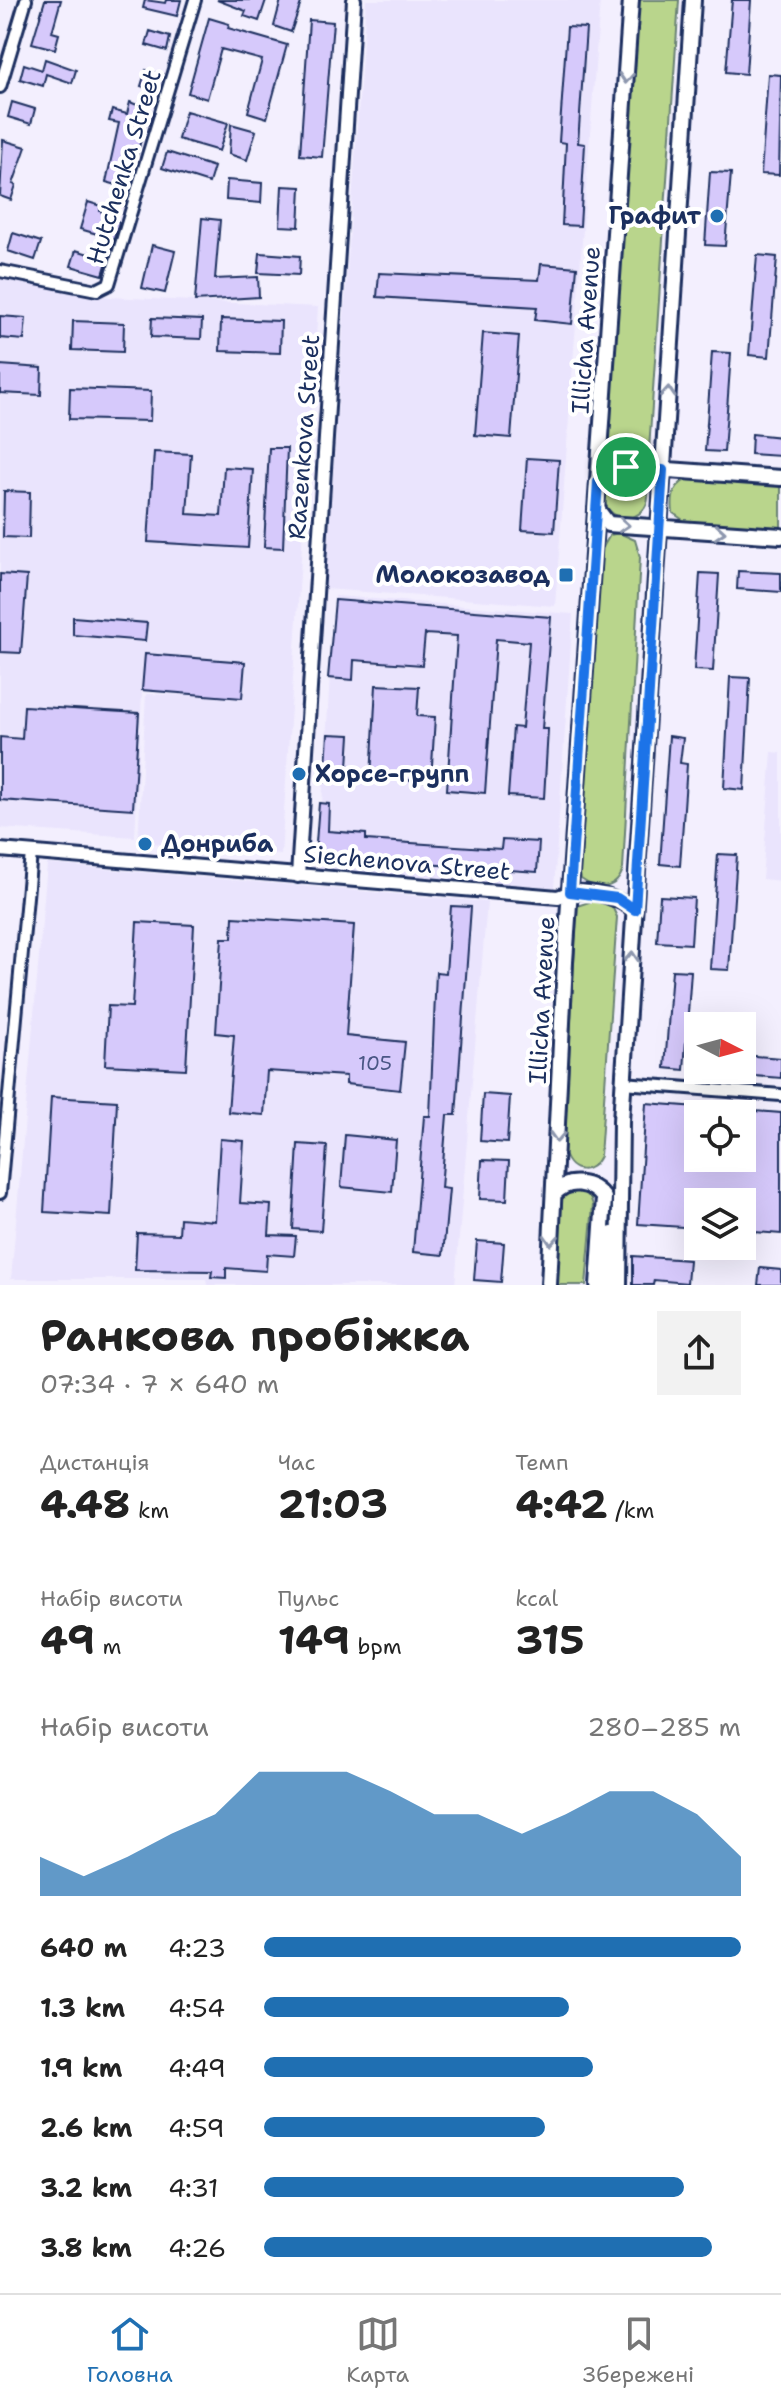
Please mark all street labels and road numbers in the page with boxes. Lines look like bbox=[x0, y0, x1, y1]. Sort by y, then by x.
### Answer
street label: Hutchenka Street bbox=[79, 66, 169, 268]
street label: Illicha Avenue bbox=[564, 245, 608, 415]
street label: Razenkova Street bbox=[281, 333, 327, 541]
street label: Siechenova Street bbox=[302, 838, 512, 888]
street label: Illicha Avenue bbox=[522, 915, 562, 1085]

